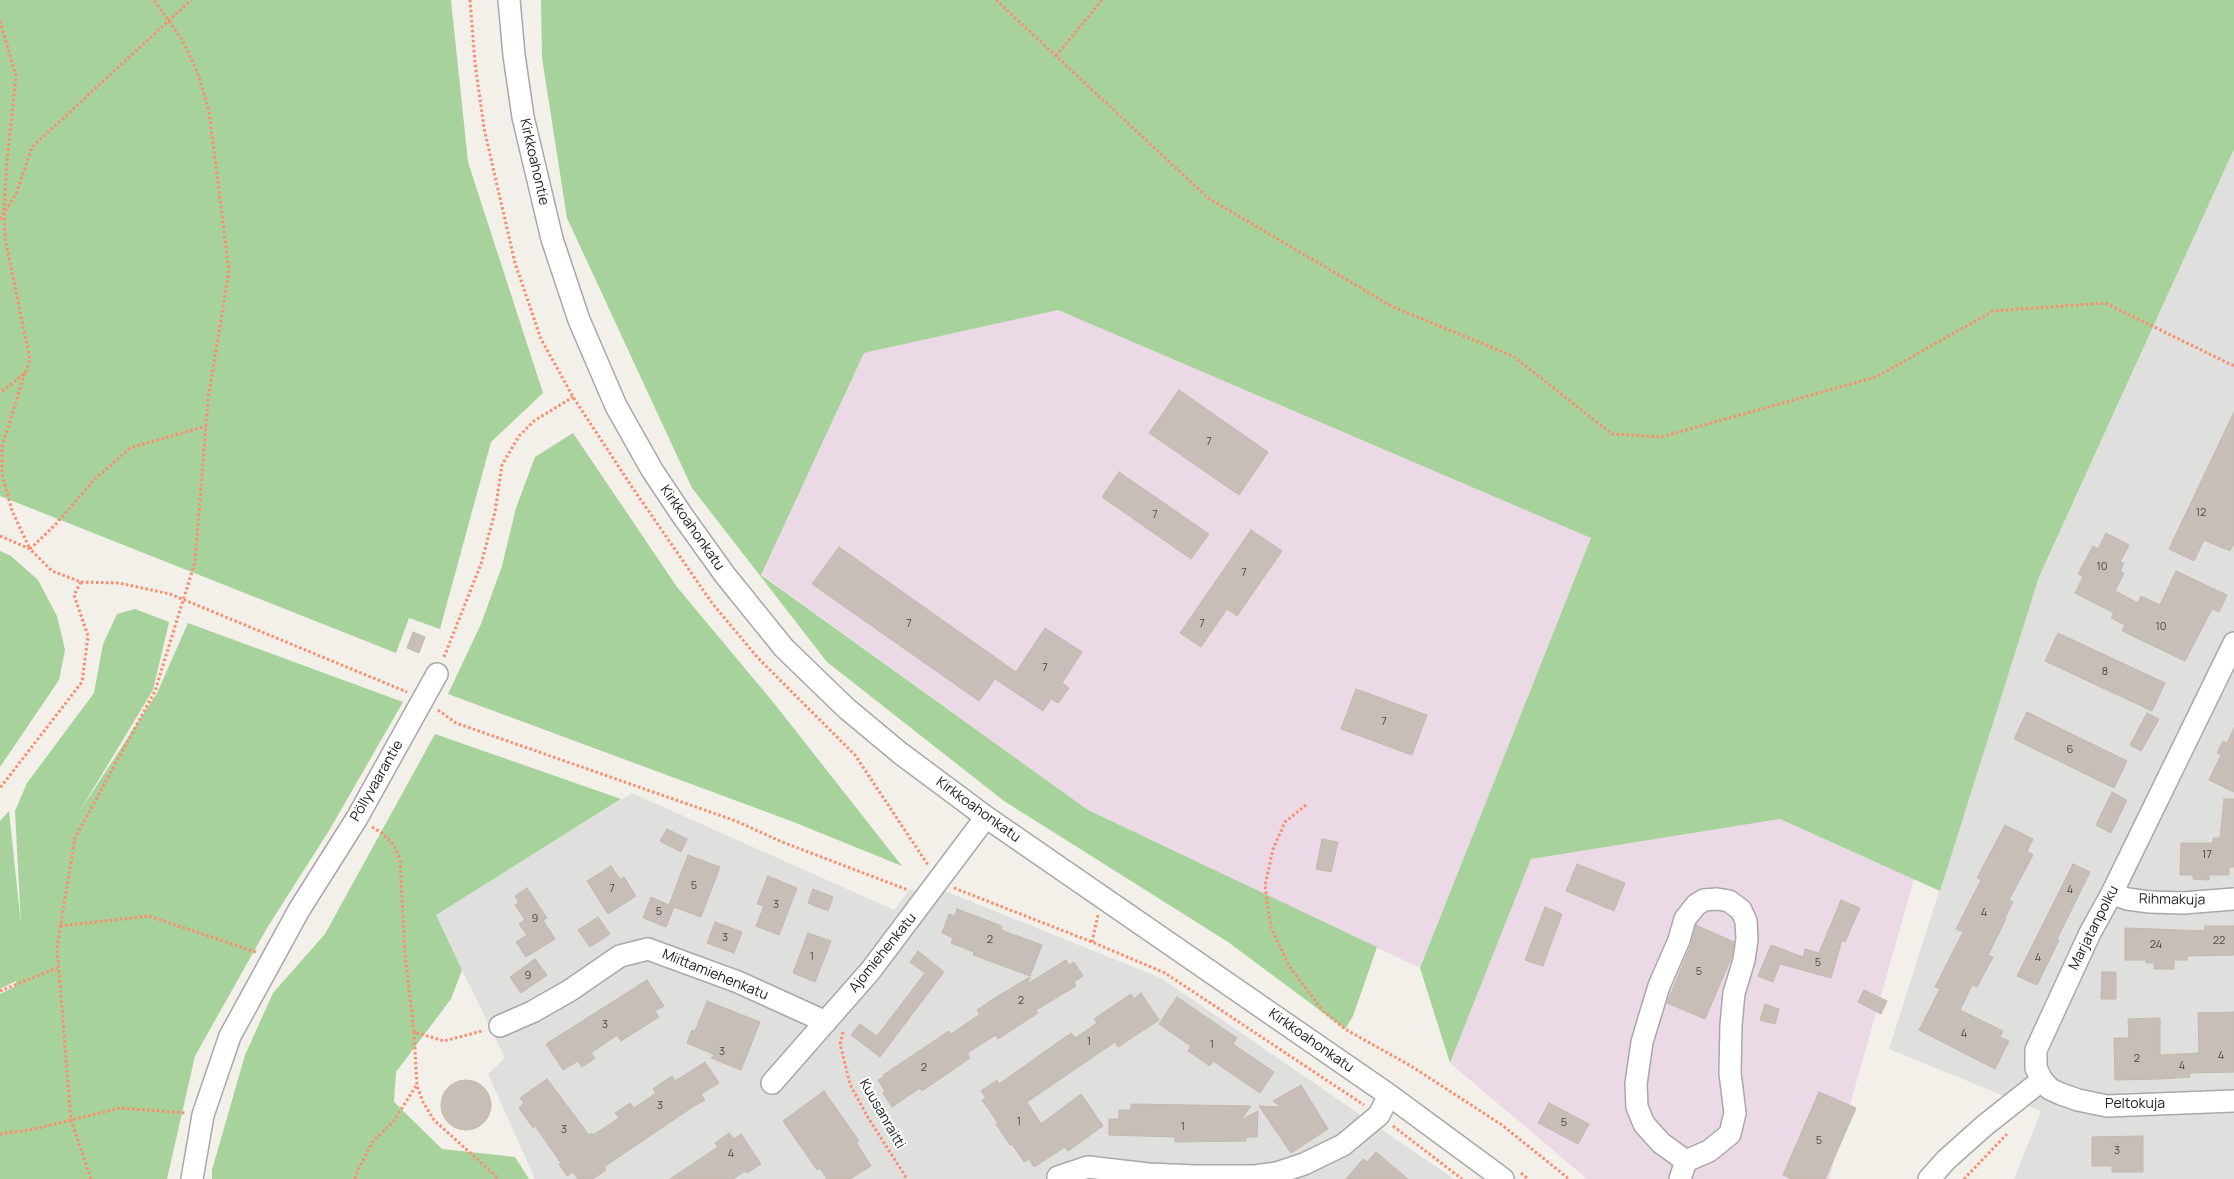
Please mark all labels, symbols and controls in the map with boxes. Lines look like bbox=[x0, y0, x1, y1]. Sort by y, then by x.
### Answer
street label: Kirkkoahontie bbox=[516, 117, 552, 207]
house number: 7 bbox=[1206, 435, 1212, 449]
street label: Kirkkoahonkatu bbox=[656, 482, 728, 574]
house number: 12 bbox=[2196, 506, 2206, 520]
house number: 7 bbox=[1152, 508, 1158, 522]
house number: 10 bbox=[2097, 560, 2107, 574]
house number: 7 bbox=[1241, 566, 1247, 580]
house number: 7 bbox=[906, 617, 912, 631]
house number: 7 bbox=[1199, 617, 1205, 631]
house number: 10 bbox=[2156, 620, 2166, 634]
house number: 7 bbox=[1042, 661, 1048, 675]
house number: 8 bbox=[2102, 665, 2108, 679]
house number: 7 bbox=[1381, 715, 1387, 729]
street label: Pöllyvaarantie bbox=[347, 737, 407, 825]
house number: 6 bbox=[2067, 743, 2073, 757]
street label: Kirkkoahonkatu bbox=[933, 774, 1023, 846]
house number: 17 bbox=[2202, 848, 2212, 862]
house number: 5 bbox=[691, 879, 697, 893]
house number: 7 bbox=[609, 882, 615, 896]
street label: Marjatanpolku bbox=[2065, 883, 2123, 973]
house number: 4 bbox=[2067, 883, 2073, 897]
street label: Rihmakuja bbox=[2139, 891, 2205, 909]
house number: 3 bbox=[773, 898, 779, 912]
house number: 5 bbox=[656, 905, 662, 919]
house number: 4 bbox=[1981, 906, 1987, 920]
street label: Ajomiehenkatu bbox=[846, 910, 920, 996]
house number: 9 bbox=[532, 912, 538, 926]
house number: 3 bbox=[722, 931, 728, 945]
house number: 2 bbox=[987, 933, 993, 947]
house number: 22 bbox=[2213, 934, 2225, 948]
house number: 24 bbox=[2150, 938, 2162, 952]
street label: Miittamiehenkatu bbox=[659, 946, 771, 1004]
house number: 1 bbox=[810, 950, 814, 964]
house number: 4 bbox=[2035, 951, 2041, 965]
house number: 5 bbox=[1815, 956, 1821, 970]
house number: 5 bbox=[1696, 965, 1702, 979]
house number: 9 bbox=[525, 969, 531, 983]
house number: 2 bbox=[1018, 994, 1024, 1008]
street label: Kirkkoahonkatu bbox=[1265, 1005, 1357, 1077]
house number: 3 bbox=[602, 1018, 608, 1032]
house number: 4 bbox=[1961, 1027, 1967, 1041]
house number: 1 bbox=[1087, 1035, 1091, 1049]
house number: 1 bbox=[1210, 1038, 1214, 1052]
house number: 3 bbox=[719, 1045, 725, 1059]
house number: 4 bbox=[2218, 1049, 2224, 1063]
house number: 2 bbox=[2134, 1052, 2140, 1066]
house number: 4 bbox=[2179, 1059, 2185, 1073]
house number: 2 bbox=[921, 1061, 927, 1075]
street label: Kuusanraitti bbox=[855, 1076, 909, 1152]
street label: Peltokuja bbox=[2105, 1096, 2165, 1112]
house number: 3 bbox=[657, 1099, 663, 1113]
house number: 1 bbox=[1017, 1115, 1021, 1129]
house number: 5 bbox=[1561, 1116, 1567, 1130]
house number: 1 bbox=[1181, 1120, 1185, 1134]
house number: 3 bbox=[561, 1123, 567, 1137]
house number: 5 bbox=[1816, 1134, 1822, 1148]
house number: 3 bbox=[2114, 1144, 2120, 1158]
house number: 4 bbox=[728, 1147, 734, 1161]

